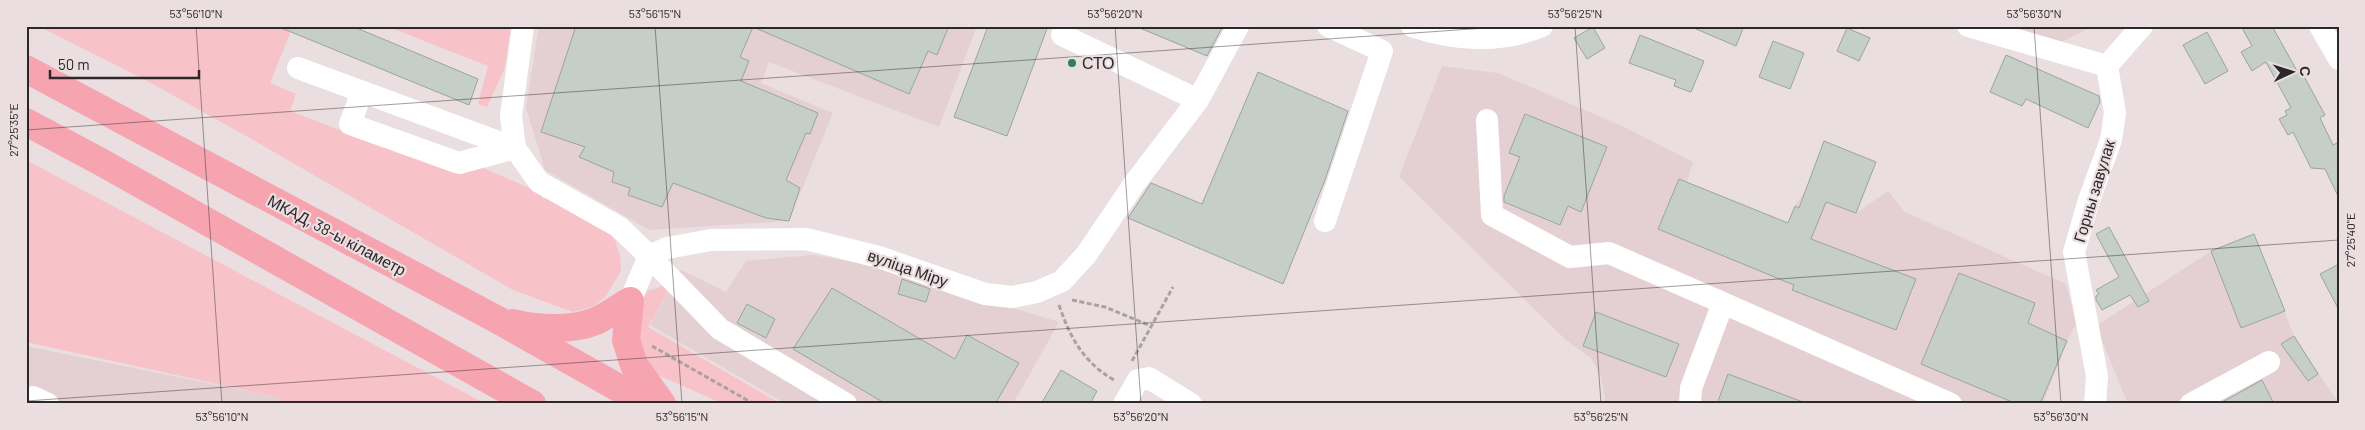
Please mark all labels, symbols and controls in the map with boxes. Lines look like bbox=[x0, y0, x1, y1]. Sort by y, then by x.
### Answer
text: 53°56'10"N bbox=[169, 6, 223, 20]
text: 53°56'15"N bbox=[629, 6, 681, 20]
text: 53°56'20"N bbox=[1087, 6, 1143, 20]
text: 53°56'25"N bbox=[1548, 6, 1602, 20]
text: 53°56'30"N bbox=[2006, 6, 2062, 20]
scale bar bbox=[50, 48, 199, 80]
north arrow bbox=[2268, 48, 2318, 98]
place label: СТО bbox=[1082, 53, 1115, 72]
text: 50 m bbox=[58, 55, 90, 73]
marker: СТО bbox=[1066, 57, 1078, 69]
text: С bbox=[2297, 65, 2314, 77]
text: 27°25'35"E bbox=[6, 103, 20, 157]
street label: Горны завулак bbox=[2069, 136, 2118, 244]
street label: МКАД, 38-ы кіламетр bbox=[265, 190, 410, 279]
text: 27°25'40"E bbox=[2343, 213, 2357, 267]
street label: вуліца Міру bbox=[866, 245, 951, 290]
text: 53°56'10"N bbox=[195, 409, 249, 423]
text: 53°56'15"N bbox=[656, 409, 708, 423]
text: 53°56'20"N bbox=[1113, 409, 1169, 423]
text: 53°56'25"N bbox=[1574, 409, 1628, 423]
text: 53°56'30"N bbox=[2033, 409, 2089, 423]

